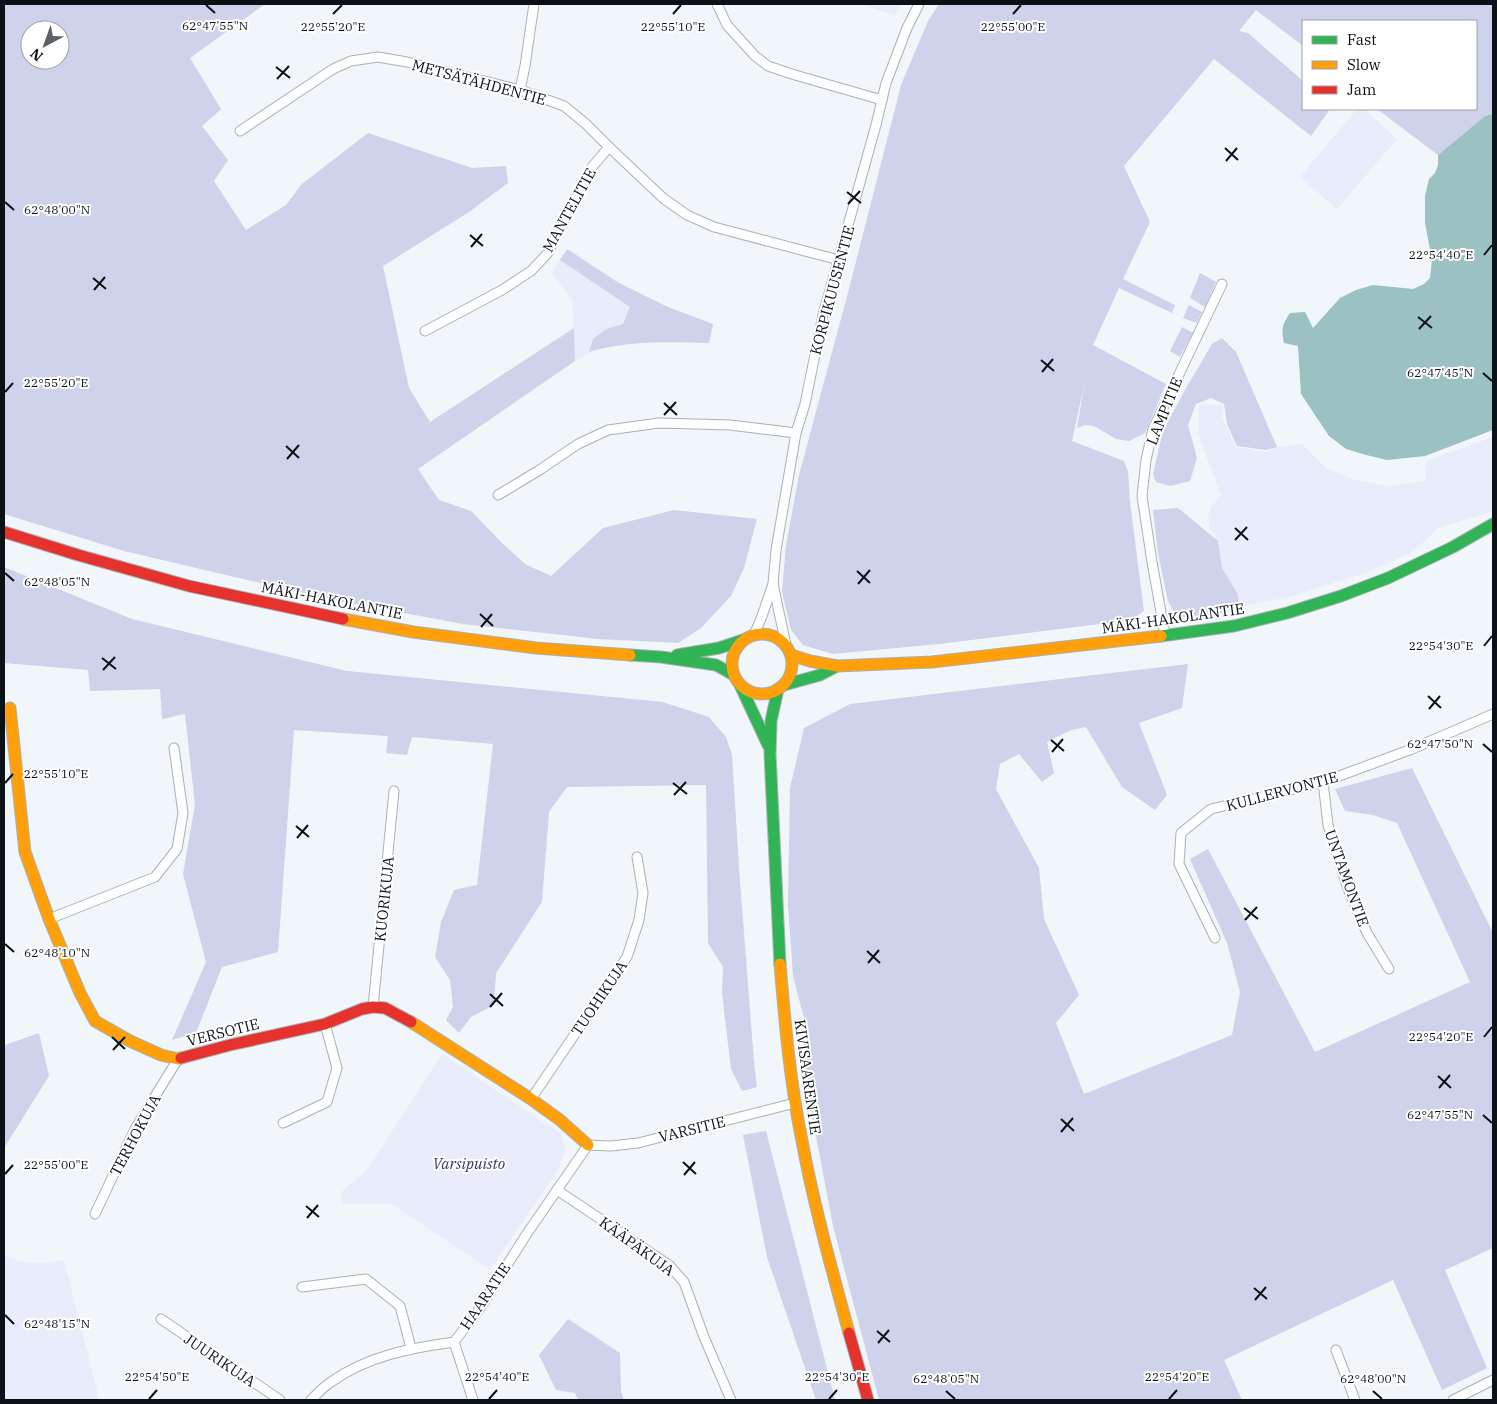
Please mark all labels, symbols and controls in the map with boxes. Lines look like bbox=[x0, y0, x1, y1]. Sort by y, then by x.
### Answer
text: 62°47'55"N bbox=[182, 18, 248, 33]
text: 22°55'20"E bbox=[301, 19, 365, 34]
text: 22°55'10"E bbox=[641, 19, 705, 34]
text: 22°55'00"E bbox=[981, 19, 1045, 34]
north arrow bbox=[20, 20, 70, 70]
legend bbox=[1302, 20, 1477, 110]
text: Fast bbox=[1347, 30, 1377, 49]
text: N bbox=[26, 44, 47, 65]
street label: METSÄTÄHDENTIE bbox=[410, 55, 548, 109]
text: Slow bbox=[1347, 55, 1381, 74]
text: Jam bbox=[1347, 80, 1376, 99]
street label: MANTELITIE bbox=[538, 165, 600, 255]
text: 62°48'00"N bbox=[24, 202, 90, 217]
street label: KORPIKUUSENTIE bbox=[806, 223, 858, 357]
text: 22°54'40"E bbox=[1409, 247, 1473, 262]
text: 62°47'45"N bbox=[1407, 365, 1473, 380]
street label: LAMPITIE bbox=[1142, 374, 1186, 448]
text: 22°55'20"E bbox=[24, 375, 88, 390]
text: 62°48'05"N bbox=[24, 574, 90, 589]
street label: MÄKI-HAKOLANTIE bbox=[260, 577, 404, 623]
street label: MÄKI-HAKOLANTIE bbox=[1101, 599, 1245, 637]
text: 22°54'30"E bbox=[1409, 638, 1473, 653]
text: 62°47'50"N bbox=[1407, 736, 1473, 751]
text: 22°55'10"E bbox=[24, 766, 88, 781]
street label: KULLERVONTIE bbox=[1224, 767, 1340, 815]
street label: UNTAMONTIE bbox=[1321, 827, 1373, 929]
street label: KUORIKUJA bbox=[370, 855, 398, 943]
text: 62°48'10"N bbox=[24, 945, 90, 960]
street label: TUOHIKUJA bbox=[567, 956, 631, 1039]
street label: VERSOTIE bbox=[185, 1014, 261, 1050]
street label: KIVISAARENTIE bbox=[790, 1018, 826, 1136]
text: 22°54'20"E bbox=[1409, 1029, 1473, 1044]
street label: TERHOKUJA bbox=[105, 1090, 165, 1179]
text: 62°47'55"N bbox=[1407, 1107, 1473, 1122]
street label: VARSITIE bbox=[657, 1112, 727, 1146]
park label: Varsipuisto bbox=[433, 1154, 505, 1173]
text: 22°55'00"E bbox=[24, 1157, 88, 1172]
street label: KÄÄPÄKUJA bbox=[596, 1212, 679, 1280]
street label: HAARATIE bbox=[456, 1259, 514, 1333]
text: 62°48'15"N bbox=[24, 1316, 90, 1331]
street label: JUURIKUJA bbox=[181, 1329, 260, 1391]
text: 22°54'50"E bbox=[125, 1369, 189, 1384]
text: 22°54'40"E bbox=[465, 1369, 529, 1384]
text: 22°54'30"E bbox=[805, 1369, 869, 1384]
text: 22°54'20"E bbox=[1145, 1369, 1209, 1384]
text: 62°48'05"N bbox=[913, 1371, 979, 1386]
text: 62°48'00"N bbox=[1340, 1371, 1406, 1386]

